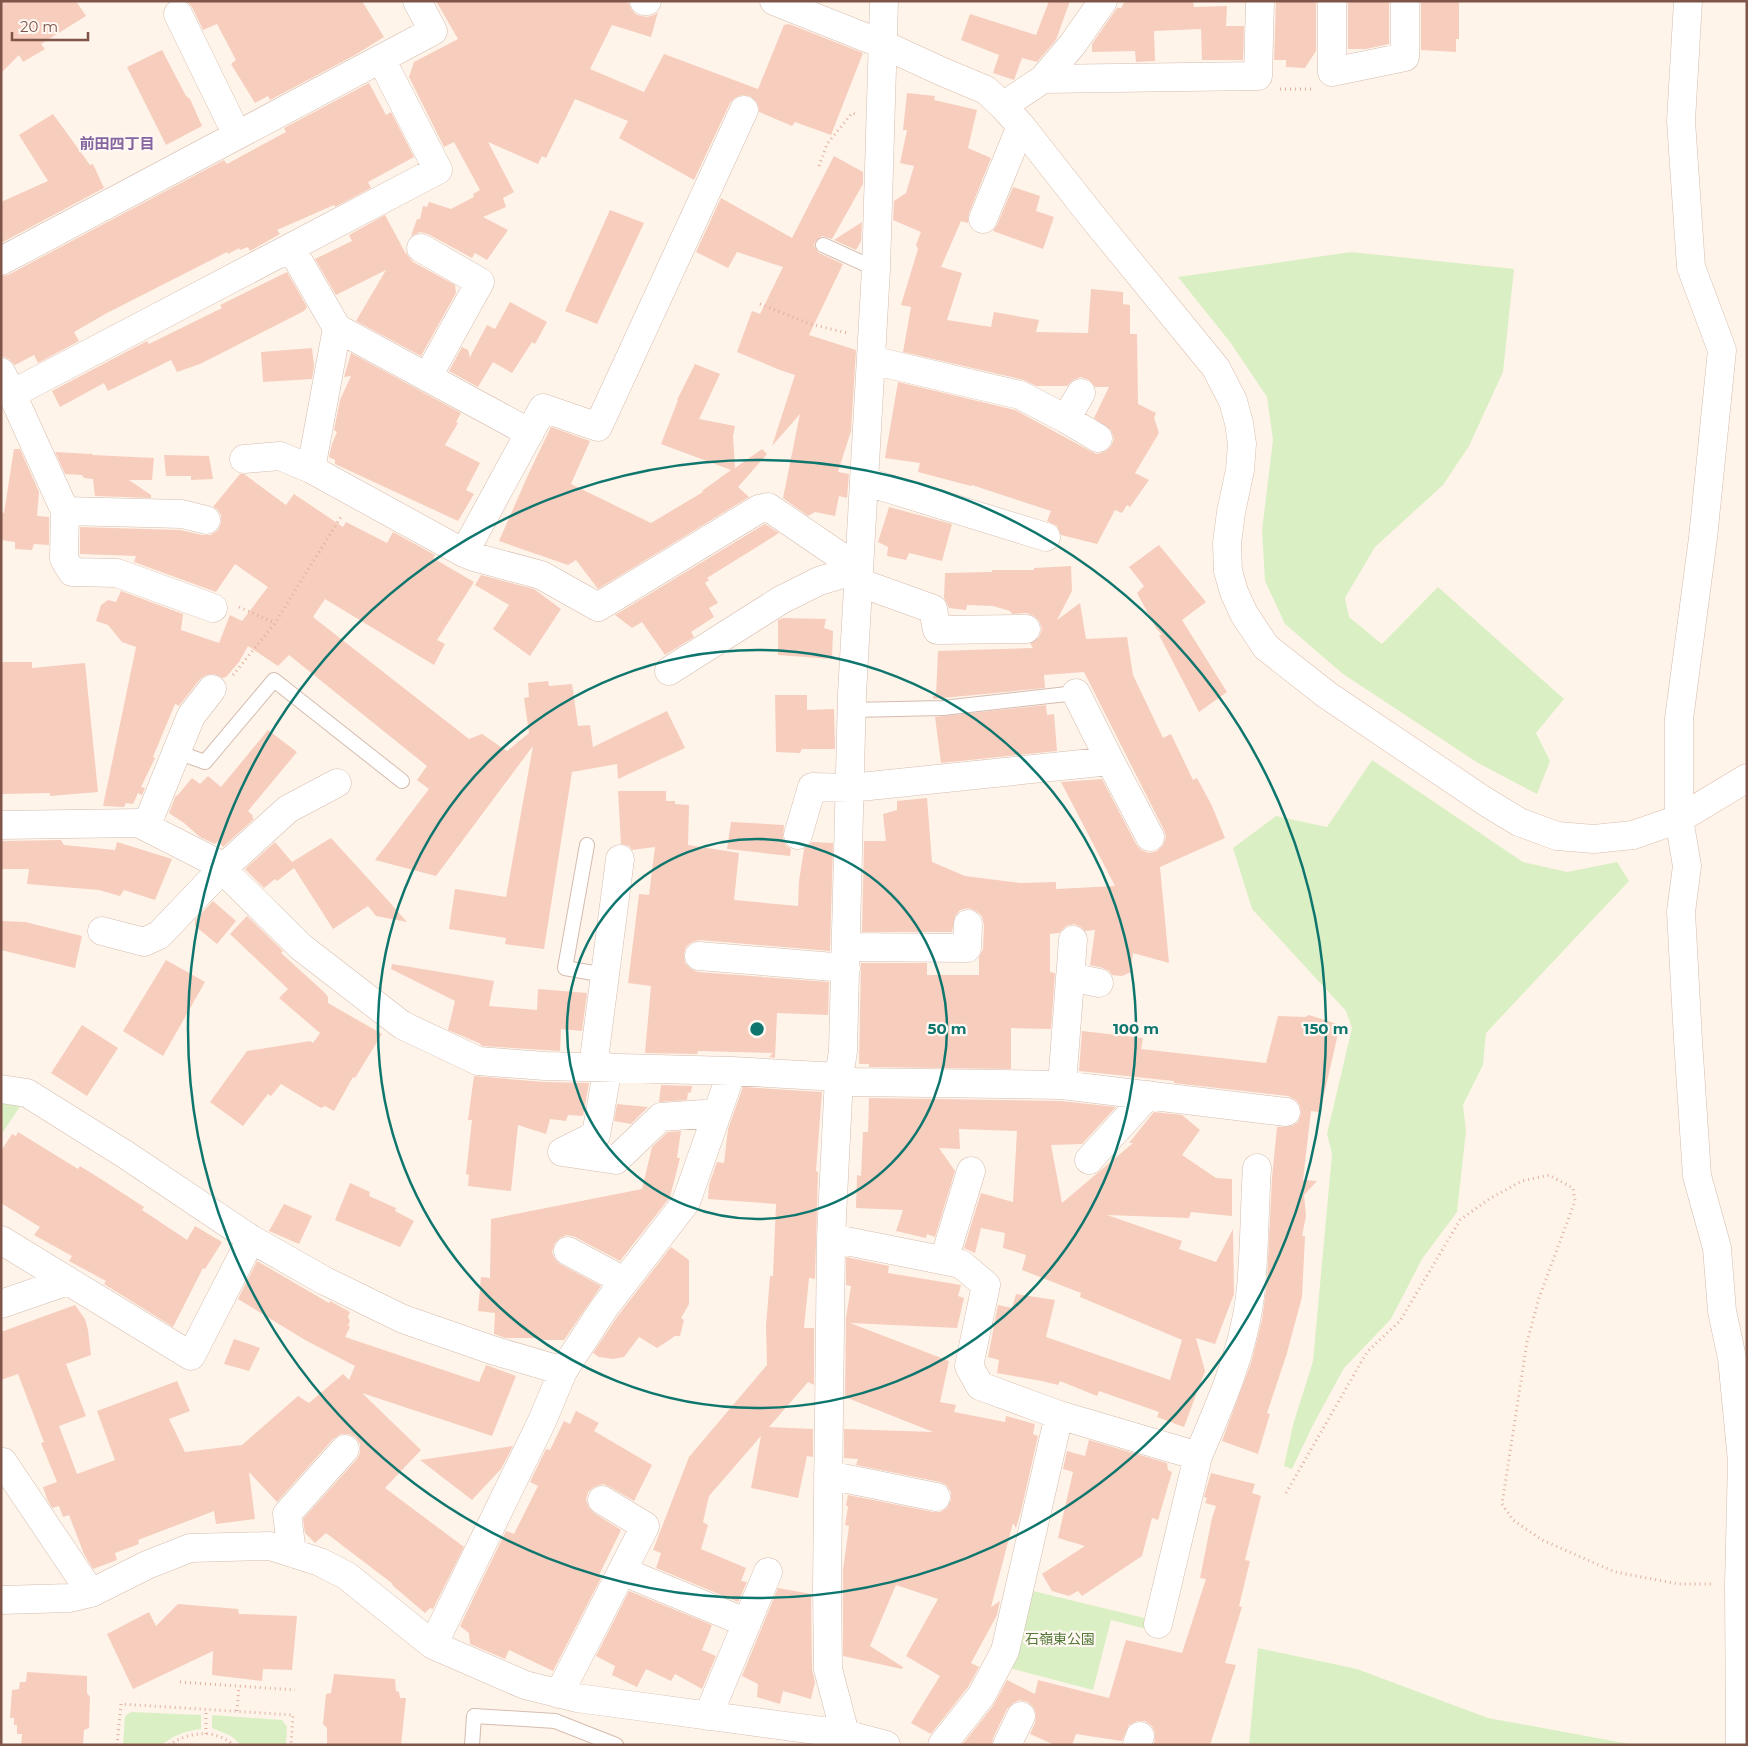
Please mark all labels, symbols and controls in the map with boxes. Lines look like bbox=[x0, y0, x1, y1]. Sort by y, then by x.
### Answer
scale bar bbox=[12, 10, 89, 42]
text: 20 m bbox=[20, 17, 58, 36]
district label: 前田四丁目 bbox=[79, 134, 155, 153]
text: 50 m bbox=[927, 1019, 967, 1038]
text: 100 m bbox=[1113, 1019, 1159, 1038]
text: 150 m bbox=[1304, 1019, 1348, 1038]
centre of rings bbox=[748, 1020, 766, 1038]
park label: 石嶺東公園 bbox=[1025, 1630, 1095, 1648]

